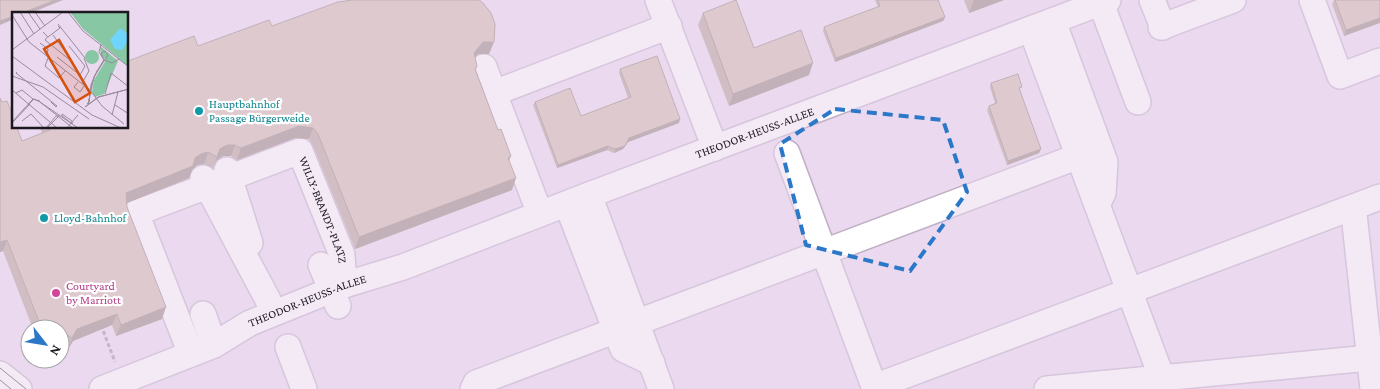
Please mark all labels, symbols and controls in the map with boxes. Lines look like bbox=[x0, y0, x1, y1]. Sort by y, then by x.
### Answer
inset map bbox=[12, 12, 129, 129]
place label: Hauptbahnhof Passage Bürgerweide bbox=[209, 97, 310, 125]
street label: THEODOR-HEUSS-ALLEE bbox=[693, 104, 816, 161]
marker: Hauptbahnhof Passage Bürgerweide bbox=[193, 105, 205, 117]
street label: WILLY-BRANDT-PLATZ bbox=[296, 154, 350, 263]
place label: Lloyd-Bahnhof bbox=[54, 211, 128, 225]
marker: Lloyd-Bahnhof bbox=[38, 212, 50, 224]
street label: THEODOR-HEUSS-ALLEE bbox=[246, 272, 368, 330]
place label: Courtyard by Marriott bbox=[66, 279, 122, 307]
marker: Courtyard by Marriott bbox=[50, 287, 62, 299]
north arrow bbox=[20, 319, 70, 369]
text: N bbox=[47, 342, 65, 359]

